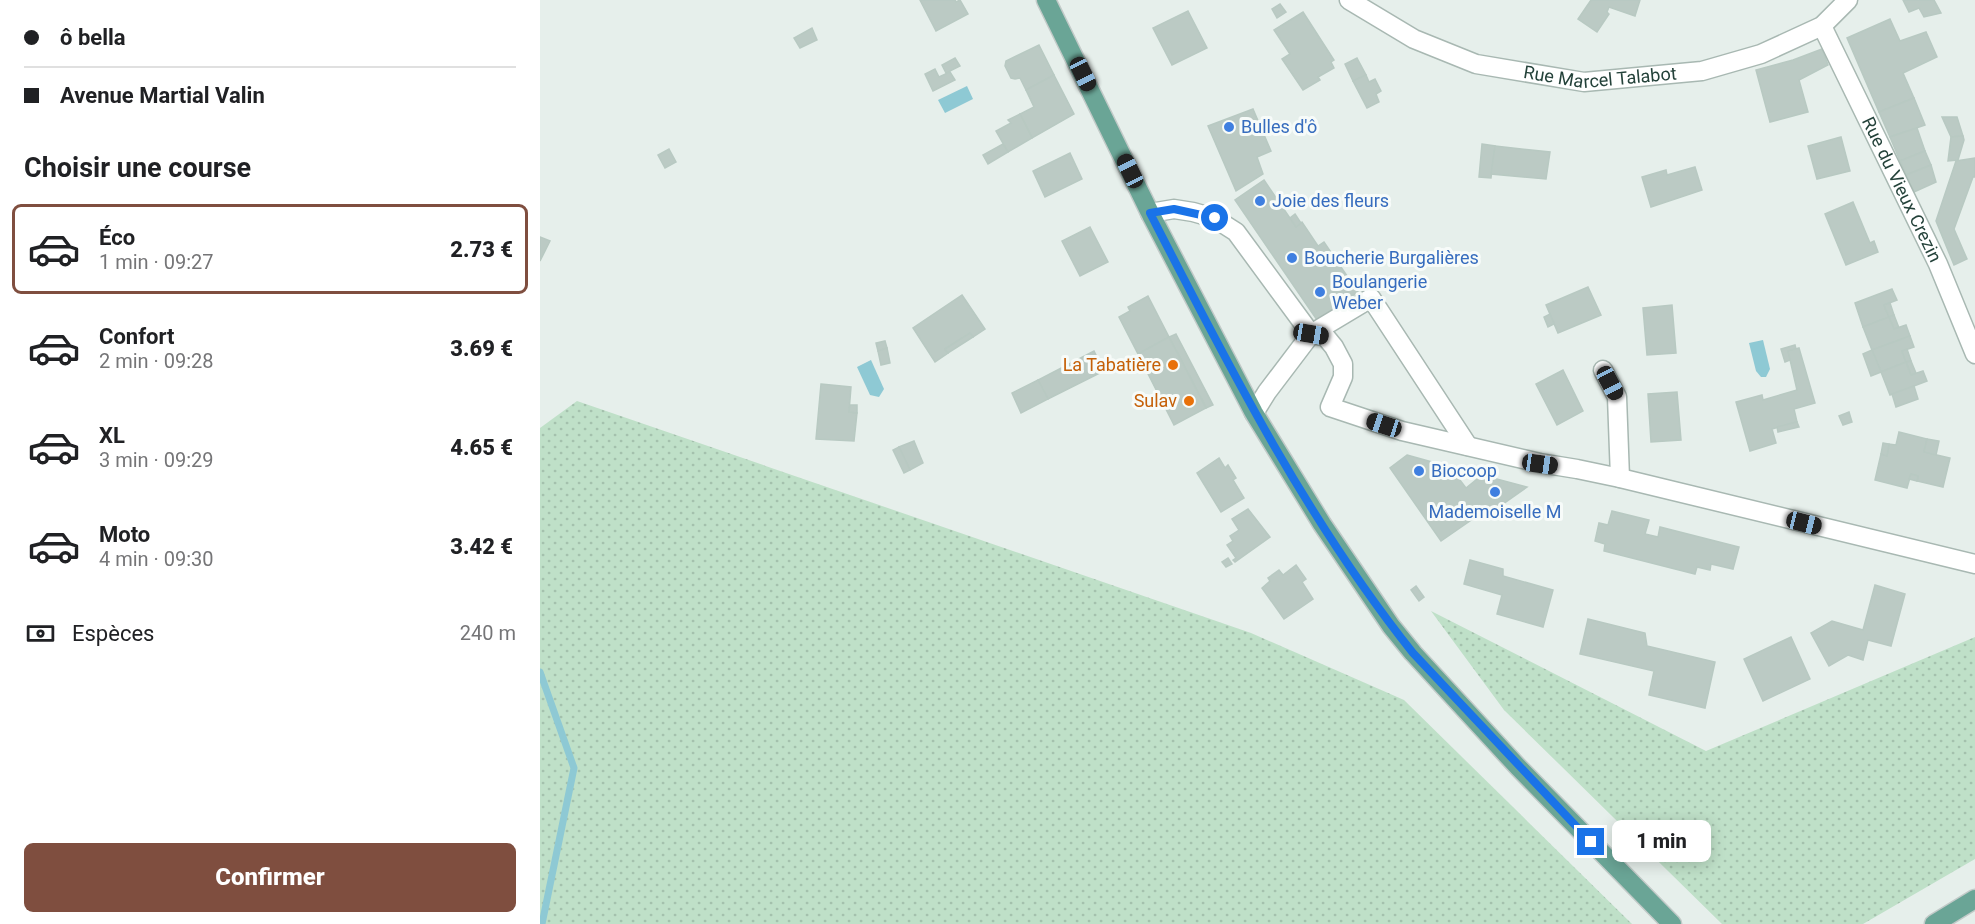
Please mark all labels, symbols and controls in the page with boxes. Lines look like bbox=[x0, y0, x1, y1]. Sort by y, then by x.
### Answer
text: ô bella bbox=[60, 25, 126, 50]
car bbox=[1067, 54, 1099, 94]
street label: Rue Marcel Talabot bbox=[1522, 61, 1677, 92]
text: Avenue Martial Valin bbox=[60, 83, 265, 108]
street label: Rue du Vieux Crezin bbox=[1858, 113, 1946, 265]
place label: Bulles d'ô bbox=[1241, 116, 1317, 137]
marker: Bulles d'ô bbox=[1222, 120, 1236, 134]
car bbox=[1114, 151, 1146, 191]
text: Choisir une course bbox=[24, 152, 251, 184]
place label: Joie des fleurs bbox=[1272, 190, 1389, 211]
marker: Joie des fleurs bbox=[1253, 194, 1267, 208]
route start bbox=[1201, 204, 1228, 231]
icon: car bbox=[27, 222, 81, 276]
text: Éco bbox=[99, 225, 135, 250]
text: 2.73 € bbox=[450, 237, 513, 262]
place label: Boucherie Burgalières bbox=[1304, 247, 1479, 268]
text: 1 min · 09:27 bbox=[99, 250, 214, 274]
marker: Boucherie Burgalières bbox=[1285, 251, 1299, 265]
place label: Boulangerie Weber bbox=[1332, 271, 1427, 313]
marker: Boulangerie Weber bbox=[1313, 285, 1327, 299]
icon: car bbox=[27, 321, 81, 375]
car bbox=[1292, 322, 1330, 346]
text: Confort bbox=[99, 324, 174, 349]
text: 3.69 € bbox=[450, 336, 513, 361]
text: 2 min · 09:28 bbox=[99, 349, 214, 373]
place label: La Tabatière bbox=[1063, 354, 1161, 375]
marker: La Tabatière bbox=[1166, 358, 1180, 372]
car bbox=[1594, 363, 1626, 403]
place label: Sulav bbox=[1134, 390, 1177, 411]
marker: Sulav bbox=[1182, 394, 1196, 408]
car bbox=[1364, 411, 1404, 439]
icon: car bbox=[27, 420, 81, 474]
text: XL bbox=[99, 423, 125, 448]
text: 4.65 € bbox=[450, 435, 513, 460]
text: 3 min · 09:29 bbox=[99, 448, 214, 472]
car bbox=[1521, 453, 1559, 475]
place label: Biocoop bbox=[1431, 460, 1497, 481]
marker: Biocoop bbox=[1412, 464, 1426, 478]
marker: Mademoiselle M bbox=[1488, 485, 1502, 499]
place label: Mademoiselle M bbox=[1429, 501, 1561, 522]
car bbox=[1784, 510, 1824, 536]
icon: car bbox=[27, 519, 81, 573]
text: Moto bbox=[99, 522, 150, 547]
text: 3.42 € bbox=[450, 534, 513, 559]
text: 4 min · 09:30 bbox=[99, 547, 214, 571]
icon: cash bbox=[24, 617, 57, 650]
text: Espèces bbox=[72, 621, 154, 646]
text: 240 m bbox=[460, 621, 516, 645]
callout: 1 min bbox=[1612, 821, 1711, 863]
route end bbox=[1577, 828, 1604, 855]
text: 1 min bbox=[1636, 829, 1687, 853]
button: Confirmer bbox=[24, 843, 516, 912]

